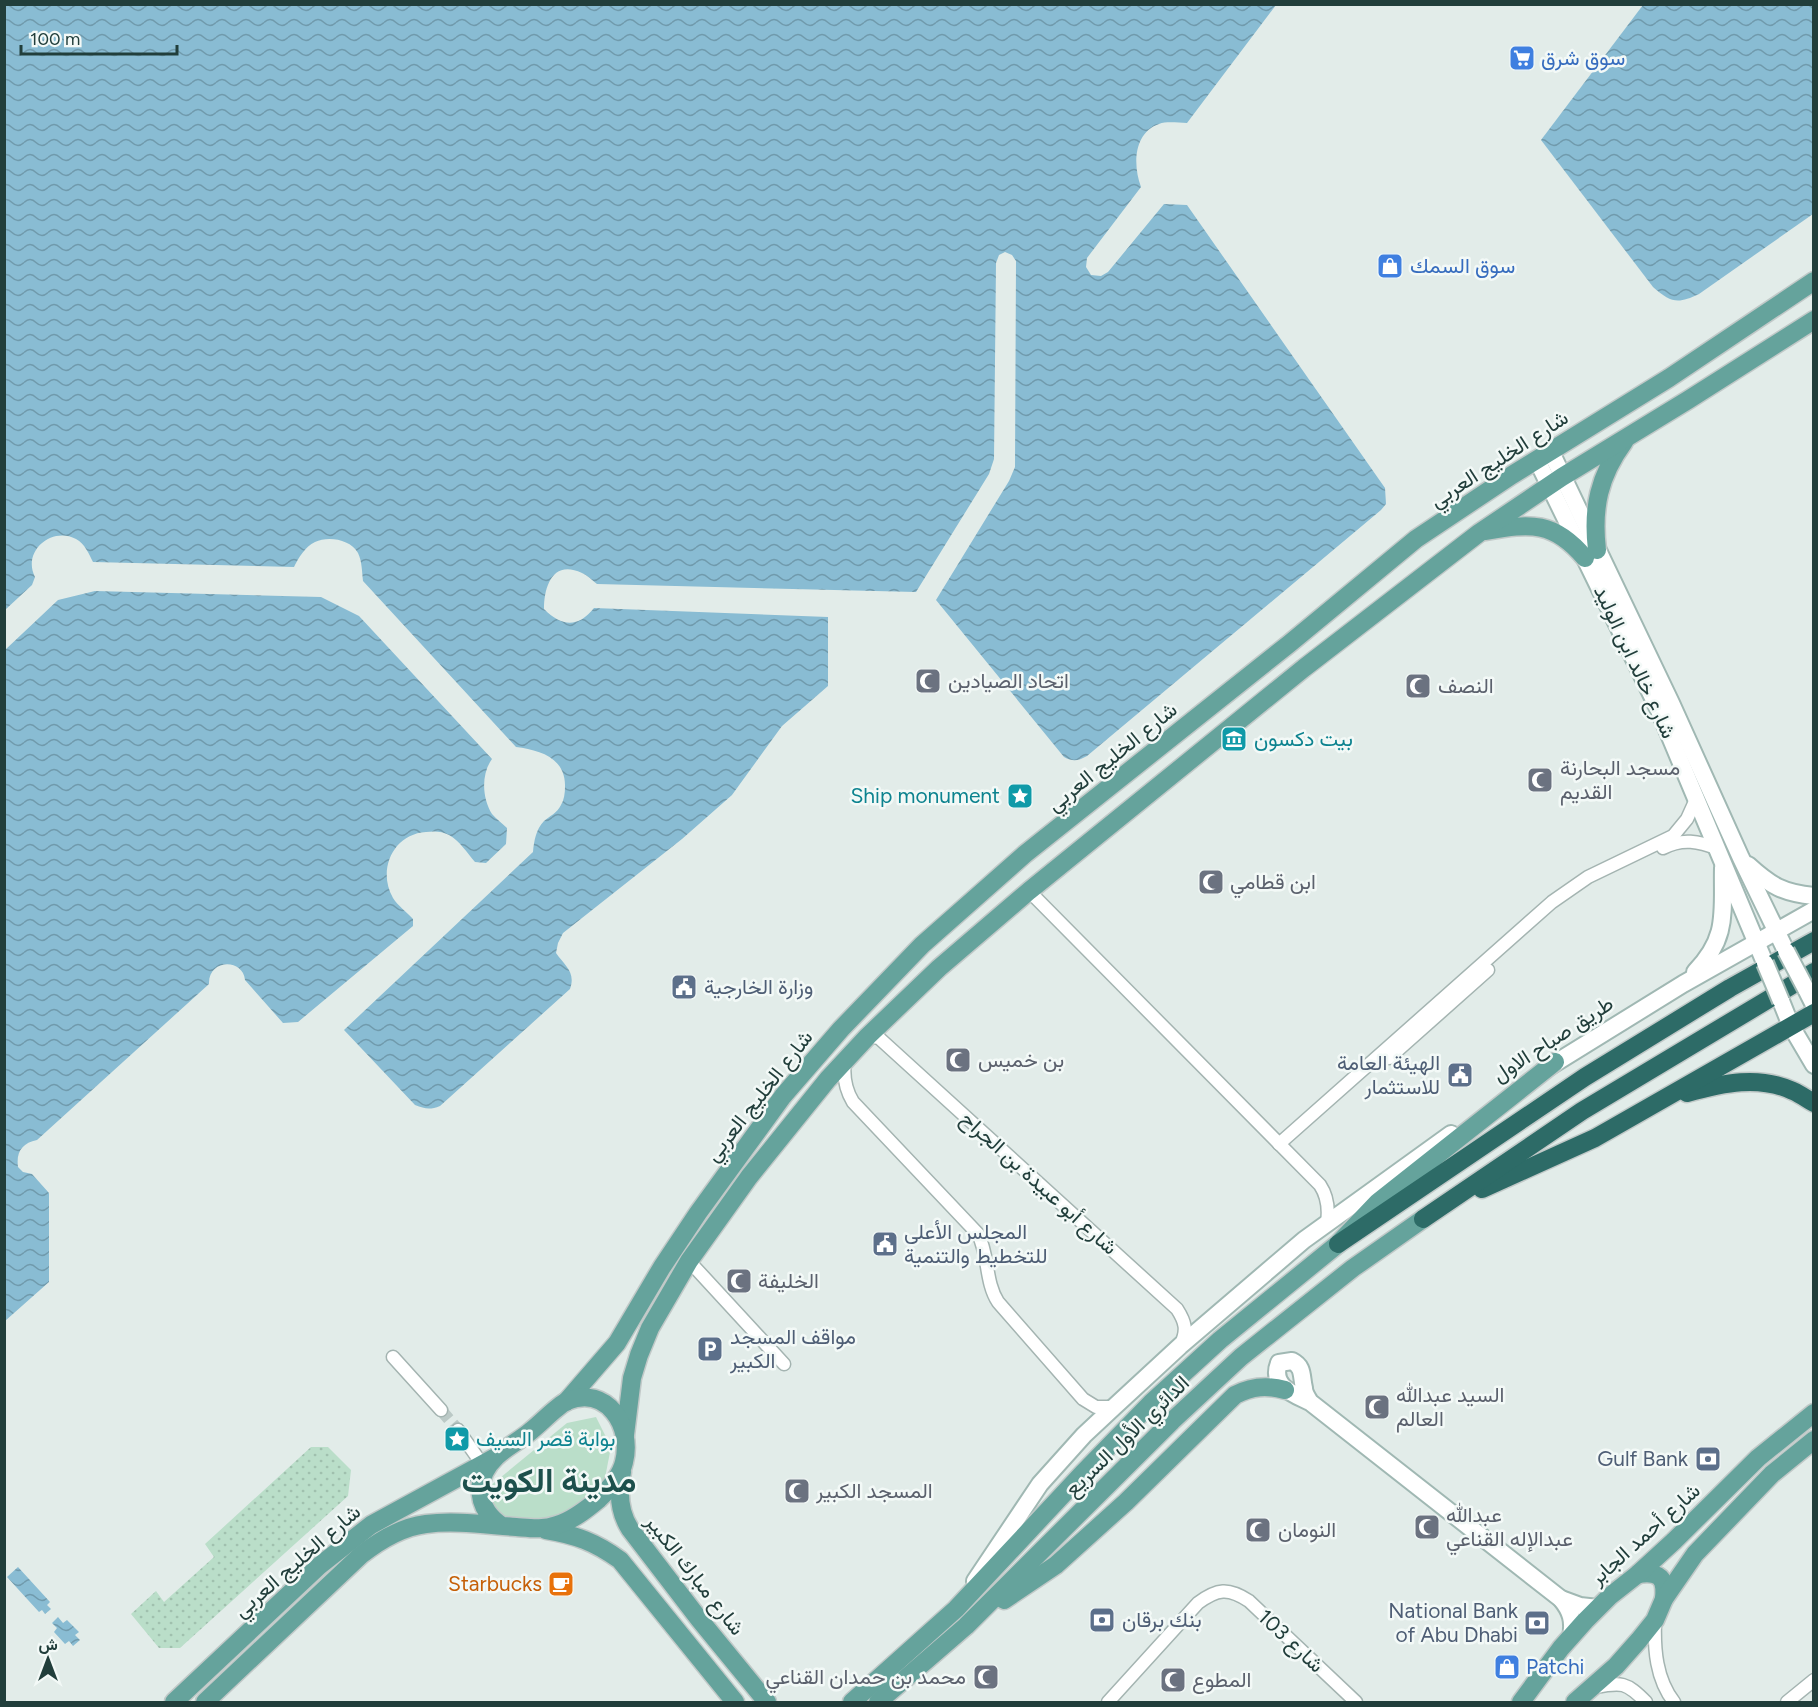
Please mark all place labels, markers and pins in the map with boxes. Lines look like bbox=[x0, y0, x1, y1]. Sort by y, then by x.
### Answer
supermarket icon: سوق شرق bbox=[1507, 43, 1537, 73]
place label: سوق شرق bbox=[1541, 45, 1625, 71]
shop icon: سوق السمك bbox=[1375, 251, 1405, 281]
place label: سوق السمك bbox=[1410, 253, 1515, 279]
mosque icon: اتحاد الصيادين bbox=[913, 666, 943, 696]
place label: اتحاد الصيادين bbox=[948, 668, 1069, 693]
mosque icon: النصف bbox=[1403, 671, 1433, 701]
place label: النصف bbox=[1438, 673, 1494, 698]
museum icon: بيت دكسون bbox=[1219, 724, 1249, 754]
place label: بيت دكسون bbox=[1254, 726, 1353, 752]
place label: مسجد البحارنة القديم bbox=[1560, 755, 1680, 806]
mosque icon: مسجد البحارنة القديم bbox=[1525, 765, 1555, 795]
place icon: Ship monument bbox=[1005, 781, 1035, 811]
place label: Ship monument bbox=[850, 783, 1000, 808]
mosque icon: ابن قطامي bbox=[1196, 867, 1226, 897]
place label: ابن قطامي bbox=[1230, 869, 1316, 899]
public building icon: وزارة الخارجية bbox=[669, 972, 699, 1002]
place label: وزارة الخارجية bbox=[704, 974, 813, 1000]
mosque icon: بن خميس bbox=[943, 1045, 973, 1075]
place label: بن خميس bbox=[978, 1047, 1064, 1072]
place label: الهيئة العامة للاستثمار bbox=[1337, 1050, 1440, 1100]
public building icon: الهيئة العامة للاستثمار bbox=[1445, 1060, 1475, 1090]
place label: المجلس الأعلى للتخطيط والتنمية bbox=[904, 1219, 1048, 1269]
public building icon: المجلس الأعلى للتخطيط والتنمية bbox=[870, 1229, 900, 1259]
mosque icon: الخليفة bbox=[724, 1266, 754, 1296]
place label: الخليفة bbox=[758, 1268, 819, 1293]
place label: مواقف المسجد الكبير bbox=[729, 1324, 856, 1374]
parking icon: مواقف المسجد الكبير bbox=[695, 1334, 725, 1364]
place label: السيد عبدالله العالم bbox=[1396, 1382, 1504, 1433]
mosque icon: السيد عبدالله العالم bbox=[1362, 1392, 1392, 1422]
place icon: بوابة قصر السيف bbox=[442, 1424, 472, 1454]
place label: بوابة قصر السيف bbox=[476, 1426, 615, 1452]
bank icon: Gulf Bank bbox=[1693, 1444, 1723, 1474]
place label: Gulf Bank bbox=[1597, 1446, 1689, 1471]
mosque icon: المسجد الكبير bbox=[782, 1476, 812, 1506]
place label: المسجد الكبير bbox=[815, 1478, 933, 1504]
place label: عبدالله عبدالإله القناعي bbox=[1446, 1502, 1573, 1556]
mosque icon: عبدالله عبدالإله القناعي bbox=[1412, 1512, 1442, 1542]
mosque icon: النومان bbox=[1243, 1515, 1273, 1545]
place label: النومان bbox=[1278, 1517, 1336, 1543]
cafe icon: Starbucks bbox=[546, 1569, 576, 1599]
place label: Starbucks bbox=[448, 1571, 542, 1596]
place label: National Bank of Abu Dhabi bbox=[1388, 1598, 1519, 1647]
bank icon: بنك برقان bbox=[1087, 1605, 1117, 1635]
place label: بنك برقان bbox=[1122, 1607, 1202, 1633]
bank icon: National Bank of Abu Dhabi bbox=[1522, 1608, 1552, 1638]
shop icon: Patchi bbox=[1492, 1652, 1522, 1682]
place label: Patchi bbox=[1526, 1654, 1585, 1679]
mosque icon: محمد بن حمدان القناعي bbox=[971, 1662, 1001, 1692]
place label: محمد بن حمدان القناعي bbox=[766, 1664, 966, 1694]
mosque icon: المطوع bbox=[1158, 1665, 1188, 1695]
place label: المطوع bbox=[1192, 1667, 1251, 1694]

